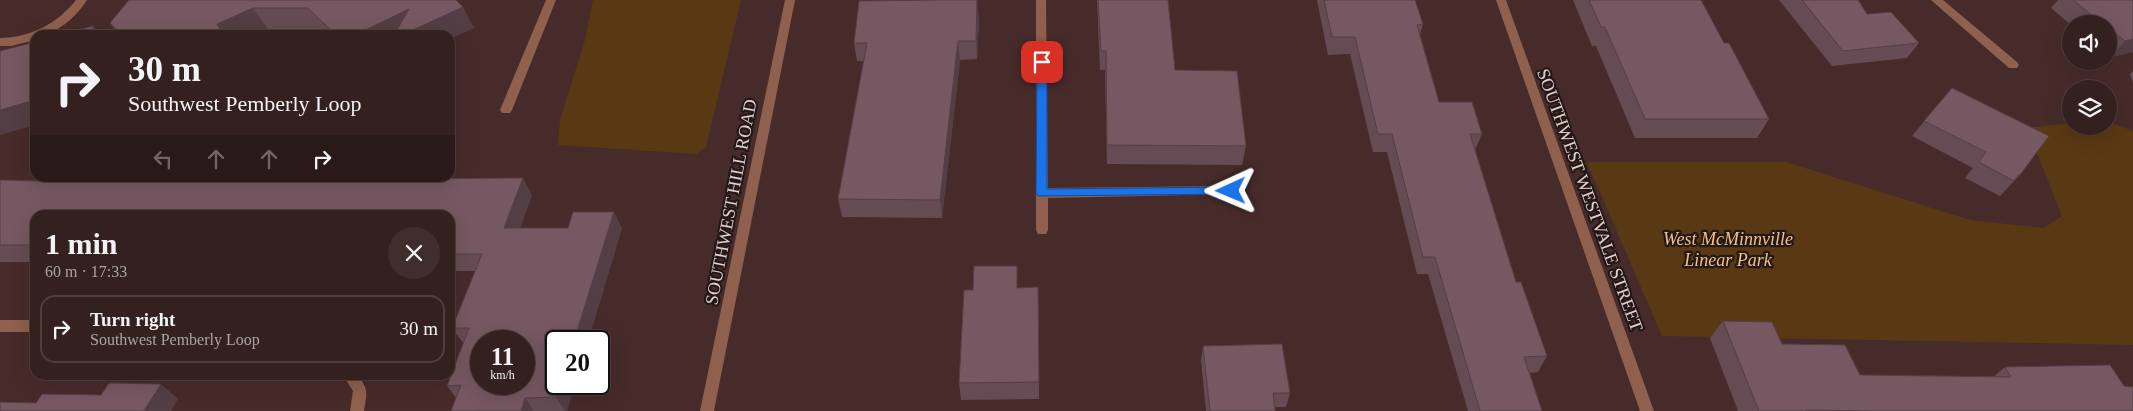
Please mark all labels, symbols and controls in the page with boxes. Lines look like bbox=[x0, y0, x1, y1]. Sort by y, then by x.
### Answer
map controls bbox=[2062, 15, 2117, 135]
button: sound bbox=[2062, 15, 2117, 70]
pin bbox=[1021, 41, 1063, 83]
icon: arrive bbox=[1028, 48, 1056, 76]
icon: right bbox=[45, 50, 110, 115]
text: 30 m bbox=[128, 50, 201, 89]
street label: SOUTHWEST WESTVALE STREET bbox=[1533, 66, 1647, 334]
button: layers bbox=[2062, 80, 2117, 135]
text: Southwest Pemberly Loop bbox=[128, 91, 361, 116]
street label: SOUTHWEST HILL ROAD bbox=[701, 98, 761, 306]
icon: left bbox=[149, 145, 177, 173]
icon: ahead bbox=[202, 145, 230, 173]
icon: ahead bbox=[255, 145, 283, 173]
icon: right bbox=[308, 145, 336, 173]
position arrow bbox=[1204, 164, 1256, 216]
text: 1 min bbox=[45, 227, 118, 260]
button: close bbox=[388, 227, 440, 279]
park label: West McMinnville Linear Park bbox=[1663, 229, 1793, 270]
text: 60 m · 17:33 bbox=[45, 263, 127, 280]
text: Turn right bbox=[90, 309, 175, 330]
icon: right bbox=[47, 315, 75, 343]
text: 30 m bbox=[399, 318, 438, 339]
speed limit sign: 20 bbox=[545, 330, 610, 395]
text: Southwest Pemberly Loop bbox=[90, 331, 260, 348]
text: 11 bbox=[491, 343, 514, 370]
text: km/h bbox=[490, 368, 515, 382]

